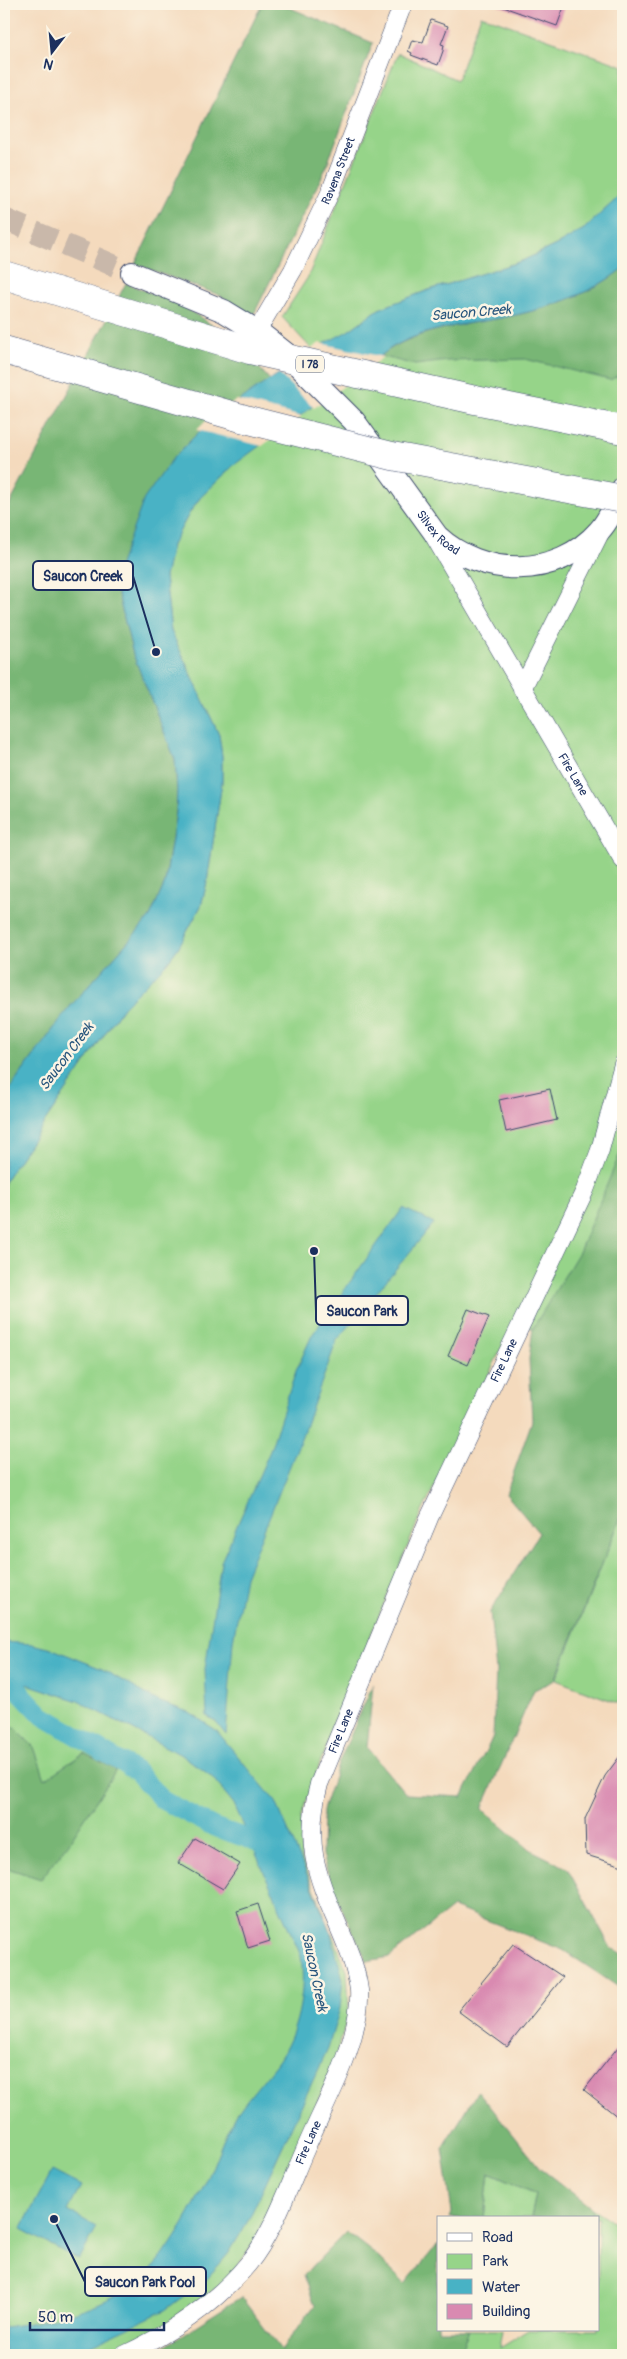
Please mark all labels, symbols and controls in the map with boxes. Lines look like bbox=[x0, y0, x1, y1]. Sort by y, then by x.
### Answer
north arrow bbox=[28, 28, 78, 78]
text: N bbox=[42, 55, 55, 73]
street label: Ravena Street bbox=[319, 135, 359, 207]
water label: Saucon Creek bbox=[431, 300, 513, 324]
road number: I 78 bbox=[296, 356, 324, 372]
street label: Silvex Road bbox=[413, 508, 462, 559]
callout: Saucon Creek bbox=[33, 561, 133, 590]
text: Saucon Creek bbox=[43, 568, 123, 585]
street label: Fire Lane bbox=[554, 751, 591, 799]
water label: Saucon Creek bbox=[36, 1018, 98, 1093]
callout: Saucon Park bbox=[316, 1296, 408, 1325]
text: Saucon Park bbox=[326, 1303, 398, 1320]
street label: Fire Lane bbox=[488, 1336, 521, 1385]
street label: Fire Lane bbox=[326, 1707, 357, 1756]
water label: Saucon Creek bbox=[298, 1931, 331, 2014]
street label: Fire Lane bbox=[293, 2118, 325, 2167]
legend bbox=[437, 2216, 600, 2332]
text: Road bbox=[482, 2228, 513, 2247]
text: Park bbox=[482, 2252, 509, 2271]
callout: Saucon Park Pool bbox=[85, 2267, 206, 2296]
text: Saucon Park Pool bbox=[95, 2274, 195, 2291]
text: Water bbox=[482, 2278, 521, 2297]
scale bar bbox=[30, 2299, 164, 2331]
text: Building bbox=[482, 2302, 530, 2321]
text: 50 m bbox=[38, 2308, 73, 2327]

